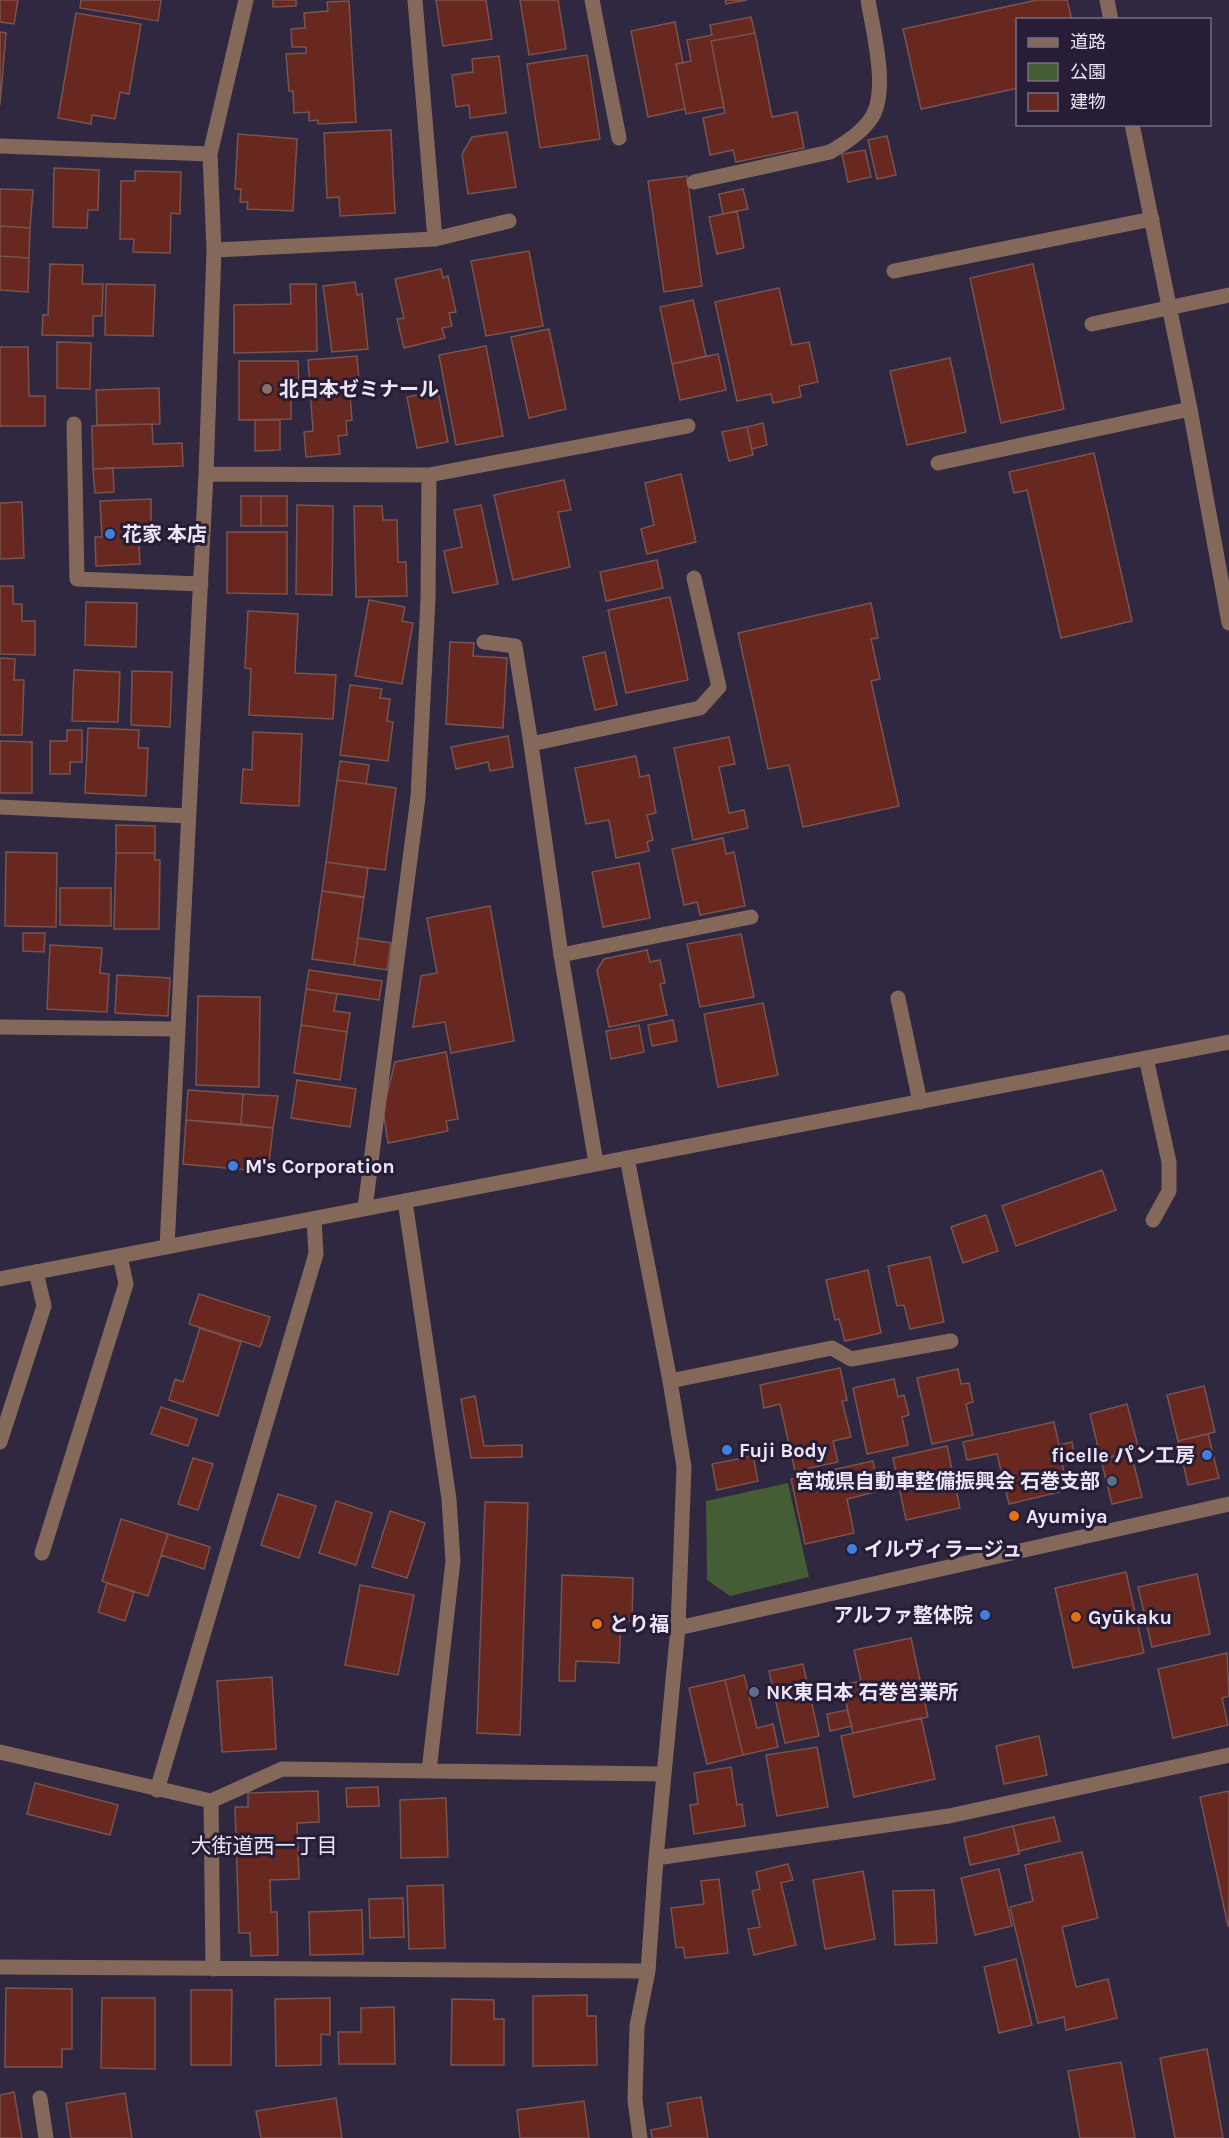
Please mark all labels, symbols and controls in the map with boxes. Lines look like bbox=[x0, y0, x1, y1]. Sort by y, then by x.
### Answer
legend bbox=[1016, 18, 1211, 126]
text: 道路 bbox=[1070, 31, 1106, 53]
text: 公園 bbox=[1070, 61, 1106, 83]
text: 建物 bbox=[1070, 91, 1106, 113]
place label: 北日本ゼミナール bbox=[279, 378, 439, 401]
marker: 北日本ゼミナール bbox=[260, 382, 274, 396]
place label: 花家 本店 bbox=[122, 523, 207, 546]
marker: 花家 本店 bbox=[103, 527, 117, 541]
place label: M's Corporation bbox=[245, 1155, 395, 1178]
marker: M's Corporation bbox=[226, 1159, 240, 1173]
place label: Fuji Body bbox=[739, 1439, 827, 1462]
marker: Fuji Body bbox=[720, 1443, 734, 1457]
place label: ficelle パン工房 bbox=[1051, 1444, 1195, 1467]
marker: ficelle パン工房 bbox=[1200, 1448, 1214, 1462]
place label: 宮城県自動車整備振興会 石巻支部 bbox=[795, 1470, 1100, 1493]
marker: 宮城県自動車整備振興会 石巻支部 bbox=[1105, 1474, 1119, 1488]
place label: Ayumiya bbox=[1026, 1505, 1108, 1528]
marker: Ayumiya bbox=[1007, 1509, 1021, 1523]
place label: イルヴィラージュ bbox=[864, 1538, 1022, 1561]
marker: イルヴィラージュ bbox=[845, 1542, 859, 1556]
place label: アルファ整体院 bbox=[833, 1604, 973, 1627]
place label: Gyūkaku bbox=[1088, 1606, 1172, 1629]
marker: アルファ整体院 bbox=[978, 1608, 992, 1622]
marker: Gyūkaku bbox=[1069, 1610, 1083, 1624]
place label: とり福 bbox=[609, 1613, 669, 1636]
marker: とり福 bbox=[590, 1617, 604, 1631]
place label: NK東日本 石巻営業所 bbox=[766, 1681, 958, 1704]
marker: NK東日本 石巻営業所 bbox=[747, 1685, 761, 1699]
district label: 大街道西一丁目 bbox=[191, 1834, 338, 1858]

